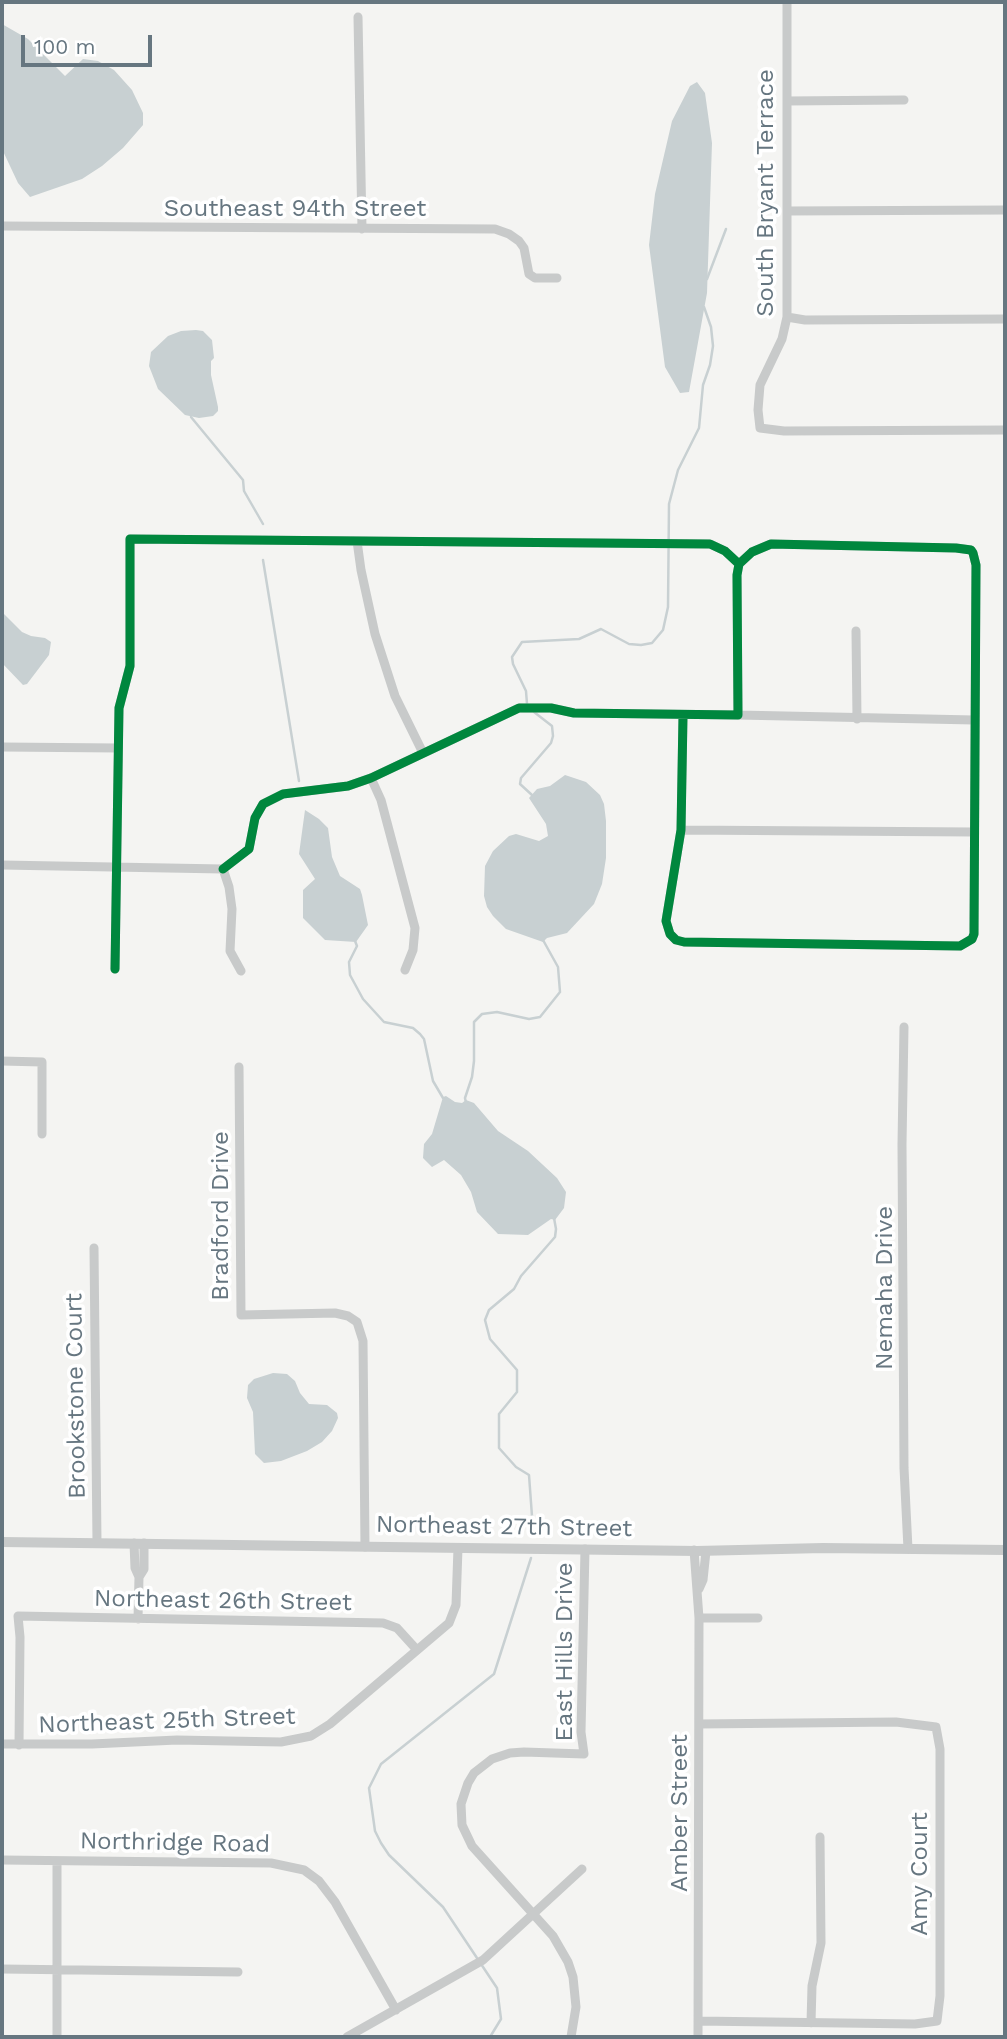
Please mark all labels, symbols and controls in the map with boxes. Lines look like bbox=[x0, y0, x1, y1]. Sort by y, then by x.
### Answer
scale bar bbox=[24, 21, 156, 65]
text: 100 m bbox=[34, 34, 96, 59]
street label: South Bryant Terrace bbox=[752, 69, 780, 317]
street label: Southeast 94th Street bbox=[164, 195, 426, 223]
street label: Bradford Drive bbox=[207, 1131, 235, 1301]
street label: Nemaha Drive bbox=[871, 1206, 899, 1370]
street label: Brookstone Court bbox=[60, 1293, 92, 1499]
street label: Northeast 27th Street bbox=[376, 1510, 632, 1544]
street label: East Hills Drive bbox=[551, 1563, 579, 1741]
street label: Northeast 26th Street bbox=[94, 1584, 352, 1618]
street label: Northeast 25th Street bbox=[38, 1702, 296, 1740]
street label: Amber Street bbox=[666, 1734, 694, 1892]
street label: Amy Court bbox=[906, 1812, 934, 1936]
street label: Northridge Road bbox=[80, 1827, 270, 1859]

